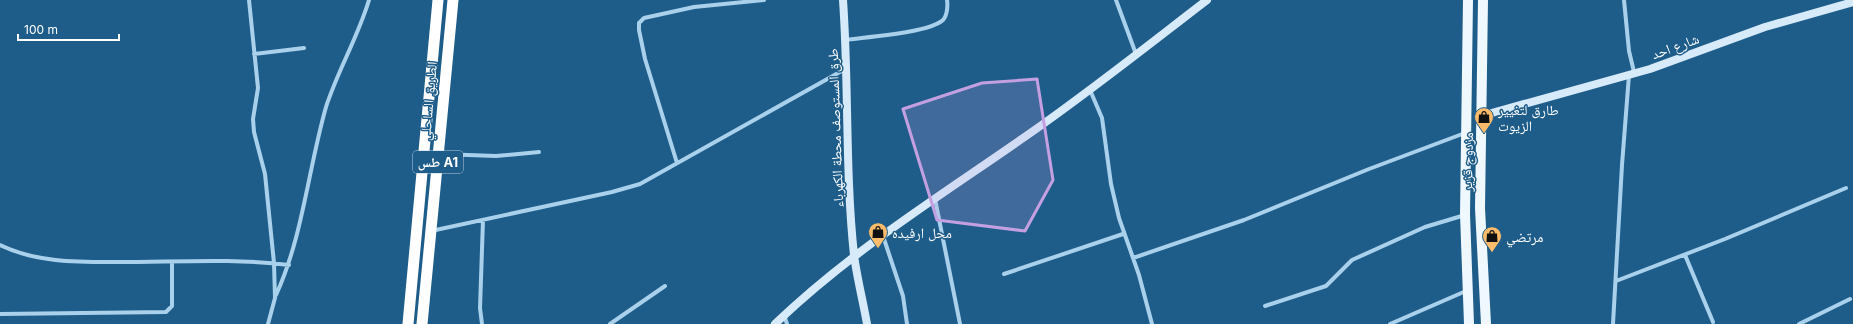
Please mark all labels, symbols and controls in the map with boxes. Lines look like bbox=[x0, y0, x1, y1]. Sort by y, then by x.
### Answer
scale bar bbox=[18, 16, 119, 42]
text: 100 m bbox=[24, 22, 58, 37]
street label: شارع احد bbox=[1649, 30, 1702, 64]
street label: طرق المستوصف محطة الكهرباء bbox=[824, 48, 847, 208]
street label: الطريق الساحلي bbox=[416, 61, 443, 142]
place label: طارق لتغيير الزيوت bbox=[1497, 101, 1559, 135]
shop icon: طارق لتغيير الزيوت bbox=[1473, 106, 1495, 134]
street label: مزدوج قزير bbox=[1458, 132, 1478, 193]
road number: طس A1 bbox=[413, 151, 463, 173]
shop icon: محل ارفيده bbox=[867, 221, 889, 249]
place label: محل ارفيده bbox=[892, 224, 952, 242]
shop icon: مرتضي bbox=[1481, 225, 1503, 253]
place label: مرتضي bbox=[1506, 228, 1543, 248]

